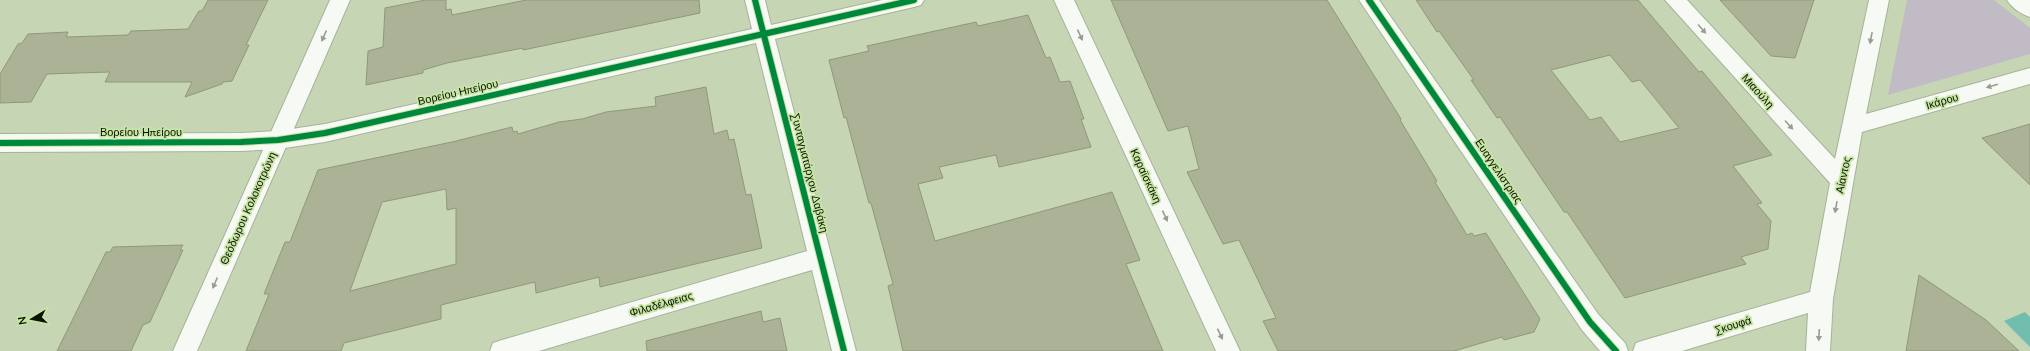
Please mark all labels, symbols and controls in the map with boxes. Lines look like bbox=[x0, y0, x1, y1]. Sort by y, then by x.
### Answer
one-way arrow bbox=[1697, 24, 1706, 34]
one-way arrow bbox=[321, 30, 327, 41]
one-way arrow bbox=[1077, 30, 1083, 41]
one-way arrow bbox=[1868, 32, 1874, 44]
street label: Μιαούλη bbox=[1738, 71, 1777, 112]
street label: Βορείου Ηπείρου bbox=[416, 76, 500, 109]
one-way arrow bbox=[1986, 84, 1999, 90]
street label: Ικάρου bbox=[1924, 90, 1960, 113]
street label: Συνταγματάρχου Δαβάκη bbox=[787, 112, 832, 234]
one-way arrow bbox=[1784, 120, 1794, 130]
street label: Βορείου Ηπείρου bbox=[100, 125, 182, 140]
street label: Ευαγγελίστριας bbox=[1471, 136, 1526, 207]
street label: Καραϊσκάκη bbox=[1126, 146, 1165, 206]
street label: Θεόδωρου Κολοκοτρώνη bbox=[217, 149, 280, 267]
street label: Αίαντος bbox=[1832, 155, 1855, 195]
one-way arrow bbox=[1833, 201, 1839, 213]
one-way arrow bbox=[1162, 211, 1168, 222]
one-way arrow bbox=[212, 277, 218, 288]
street label: Φιλαδέλφειας bbox=[628, 288, 695, 321]
north arrow bbox=[12, 299, 52, 339]
street label: Σκουφά bbox=[1713, 313, 1754, 338]
text: N bbox=[15, 315, 31, 326]
one-way arrow bbox=[1217, 329, 1223, 340]
one-way arrow bbox=[1816, 329, 1822, 342]

